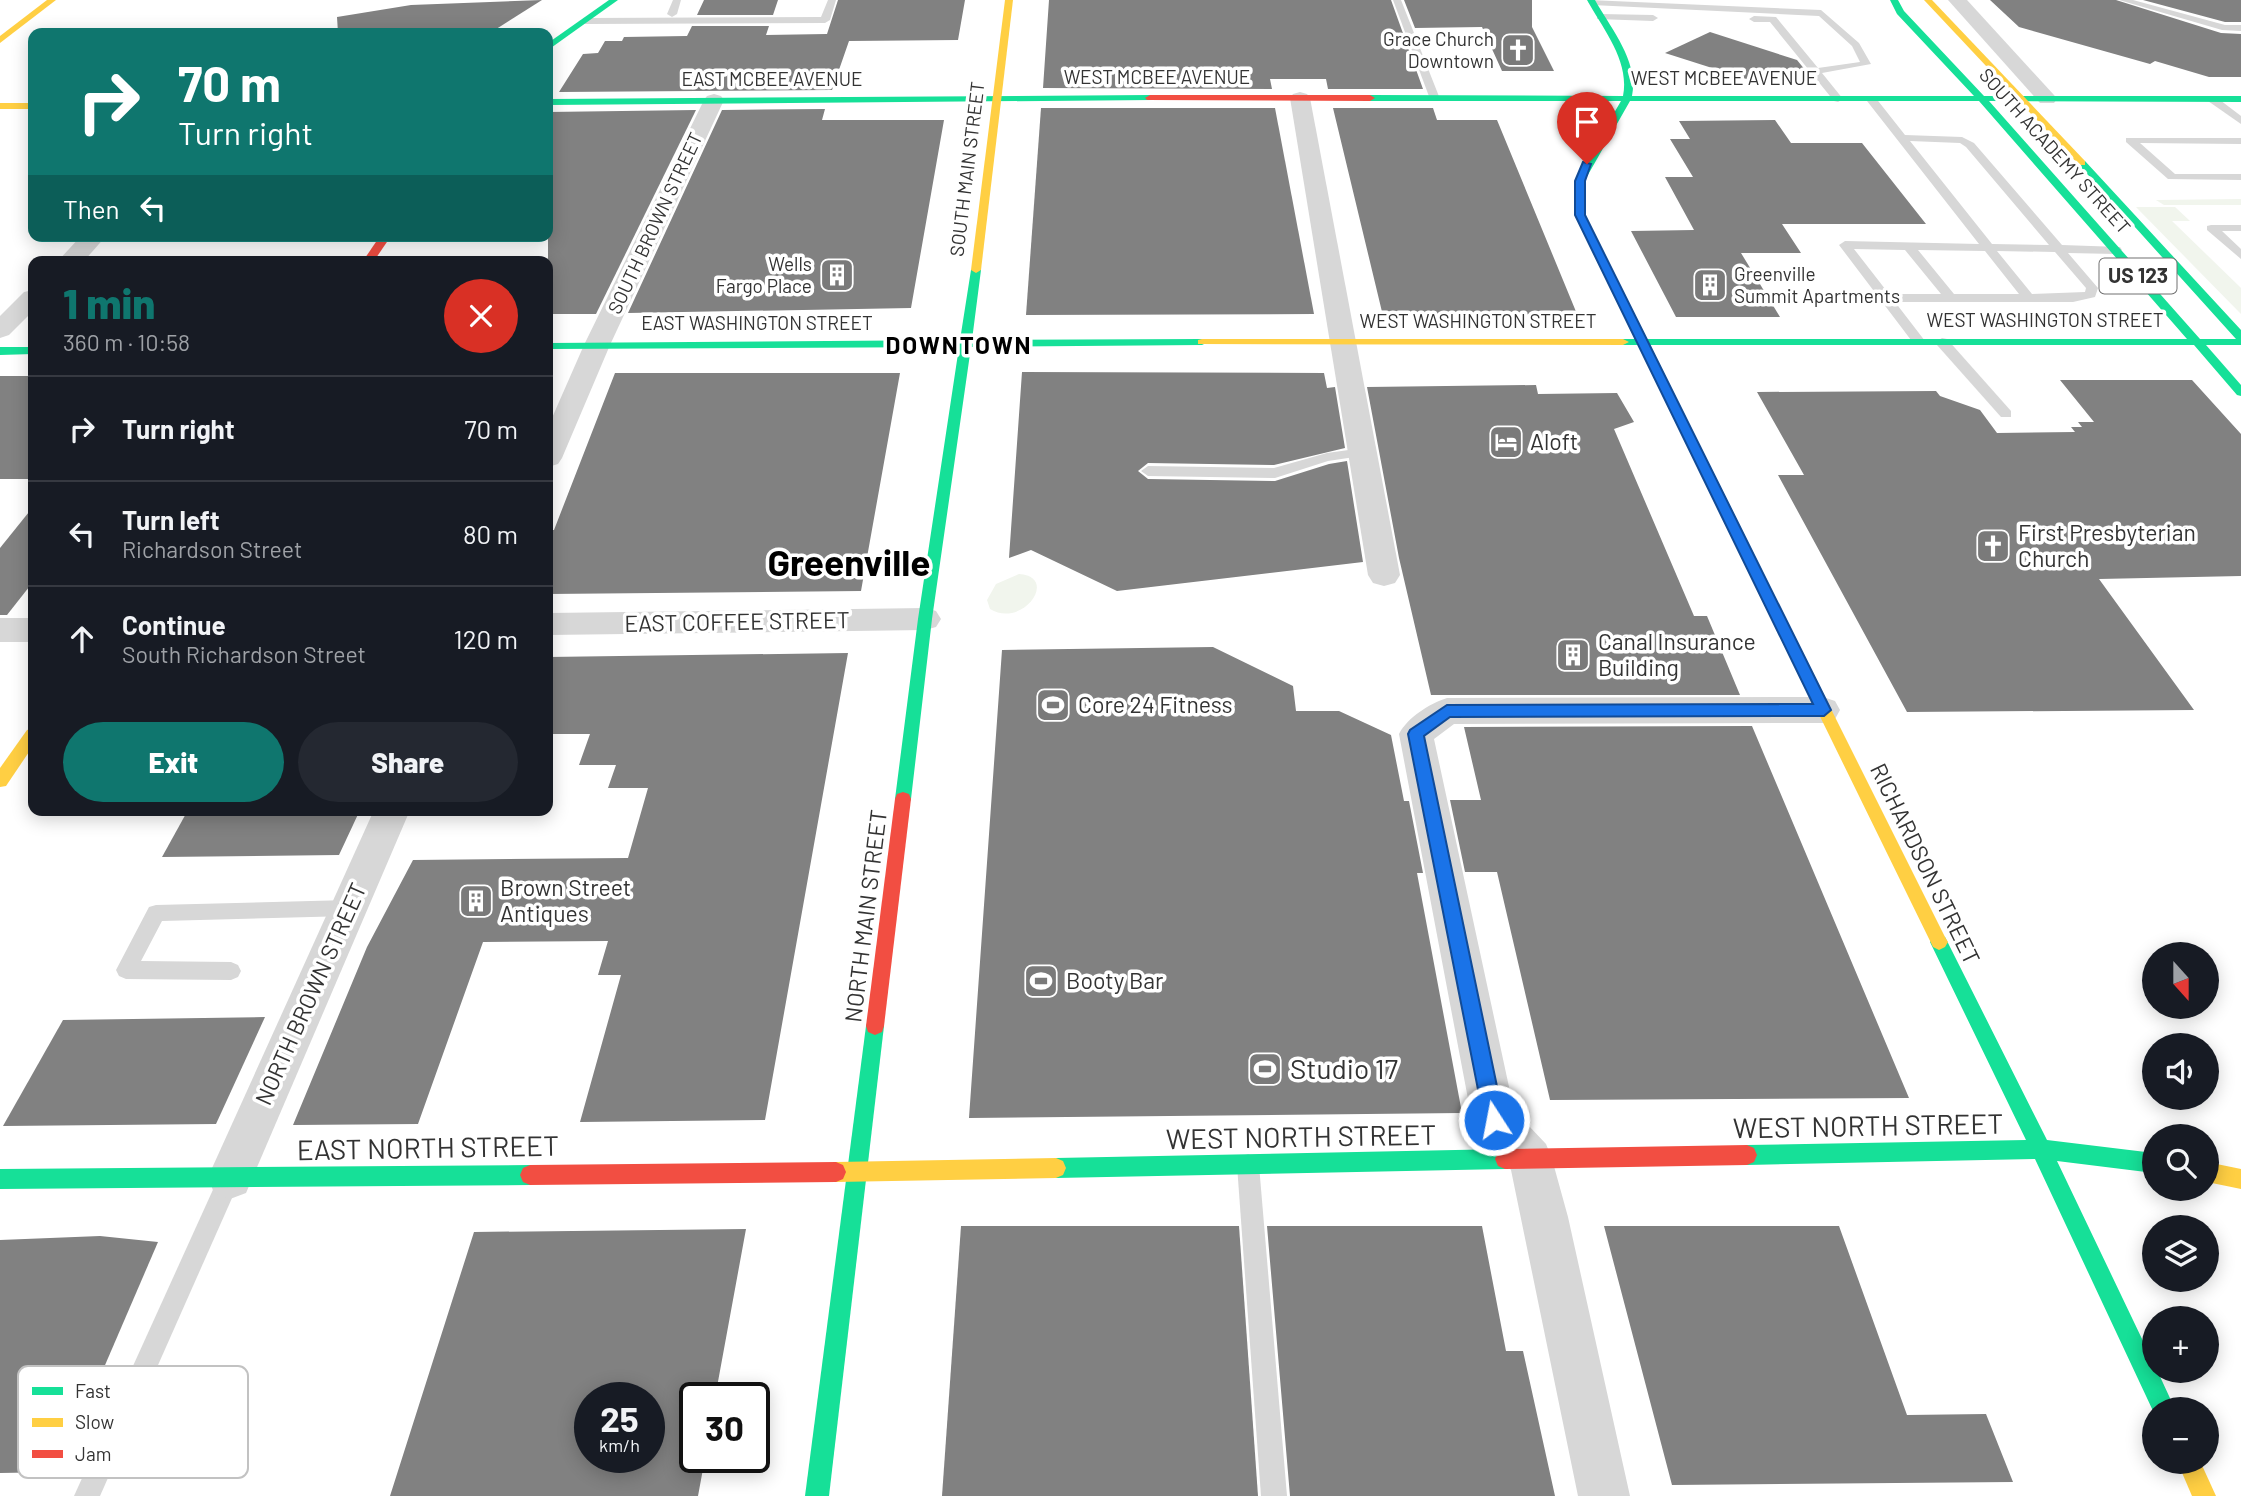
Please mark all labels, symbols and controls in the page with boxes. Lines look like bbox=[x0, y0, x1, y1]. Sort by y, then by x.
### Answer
place label: Grace Church Downtown bbox=[1383, 27, 1494, 72]
church icon: Grace Church Downtown bbox=[1499, 31, 1537, 69]
text: 70 m bbox=[178, 53, 281, 112]
icon: right bbox=[63, 56, 154, 147]
street label: SOUTH ACADEMY STREET bbox=[1975, 63, 2136, 238]
street label: WEST MCBEE AVENUE bbox=[1064, 65, 1250, 88]
street label: WEST MCBEE AVENUE bbox=[1631, 66, 1817, 89]
street label: EAST MCBEE AVENUE bbox=[681, 67, 863, 90]
street label: SOUTH MAIN STREET bbox=[944, 80, 989, 258]
pin bbox=[1557, 92, 1617, 164]
icon: arrive bbox=[1568, 103, 1606, 141]
text: Turn right bbox=[178, 113, 313, 151]
street label: SOUTH BROWN STREET bbox=[602, 128, 707, 317]
icon: left bbox=[134, 189, 172, 227]
text: Then bbox=[63, 193, 120, 224]
place label: Wells Fargo Place bbox=[716, 252, 812, 297]
building icon: Wells Fargo Place bbox=[818, 256, 856, 294]
road number: US 123 bbox=[2100, 258, 2176, 294]
place label: Greenville Summit Apartments bbox=[1734, 262, 1900, 307]
building icon: Greenville Summit Apartments bbox=[1691, 266, 1729, 304]
text: 1 min bbox=[63, 277, 155, 327]
button: close bbox=[444, 279, 518, 353]
street label: WEST WASHINGTON STREET bbox=[1926, 308, 2164, 331]
street label: WEST WASHINGTON STREET bbox=[1359, 309, 1597, 332]
street label: EAST WASHINGTON STREET bbox=[641, 311, 873, 334]
text: 360 m · 10:58 bbox=[63, 328, 190, 356]
district label: DOWNTOWN bbox=[886, 330, 1033, 359]
icon: right bbox=[63, 410, 101, 448]
text: Turn right bbox=[122, 413, 235, 444]
text: 70 m bbox=[464, 413, 518, 444]
hotel icon: Aloft bbox=[1487, 423, 1525, 461]
place label: Aloft bbox=[1530, 427, 1578, 455]
text: Turn left bbox=[122, 504, 220, 535]
icon: left bbox=[63, 515, 101, 553]
text: 80 m bbox=[463, 518, 518, 549]
place label: First Presbyterian Church bbox=[2018, 518, 2196, 572]
church icon: First Presbyterian Church bbox=[1974, 527, 2012, 565]
text: Richardson Street bbox=[122, 535, 302, 563]
district label: Greenville bbox=[767, 539, 931, 583]
street label: EAST COFFEE STREET bbox=[624, 605, 850, 637]
text: Continue bbox=[122, 609, 226, 640]
icon: ahead bbox=[63, 620, 101, 658]
text: 120 m bbox=[454, 623, 518, 654]
place label: Canal Insurance Building bbox=[1598, 627, 1756, 681]
building icon: Canal Insurance Building bbox=[1554, 636, 1592, 674]
text: South Richardson Street bbox=[122, 640, 366, 668]
sports icon: Core 24 Fitness bbox=[1034, 686, 1072, 724]
place label: Core 24 Fitness bbox=[1078, 690, 1233, 718]
button: Exit bbox=[63, 722, 284, 802]
button: Share bbox=[298, 722, 518, 802]
street label: RICHARDSON STREET bbox=[1865, 758, 1987, 969]
street label: NORTH MAIN STREET bbox=[838, 808, 892, 1024]
place label: Brown Street Antiques bbox=[500, 873, 631, 927]
street label: NORTH BROWN STREET bbox=[248, 878, 372, 1109]
building icon: Brown Street Antiques bbox=[457, 882, 495, 920]
north arrow bbox=[2142, 942, 2219, 1018]
map controls bbox=[2142, 942, 2219, 1474]
sports icon: Booty Bar bbox=[1022, 962, 1060, 1000]
place label: Booty Bar bbox=[1066, 966, 1164, 994]
button: sound bbox=[2142, 1033, 2219, 1110]
sports icon: Studio 17 bbox=[1246, 1050, 1284, 1088]
place label: Studio 17 bbox=[1290, 1051, 1398, 1085]
position arrow bbox=[1457, 1083, 1531, 1157]
street label: WEST NORTH STREET bbox=[1733, 1106, 2003, 1144]
street label: WEST NORTH STREET bbox=[1166, 1117, 1436, 1155]
button: search bbox=[2142, 1124, 2219, 1201]
street label: EAST NORTH STREET bbox=[297, 1128, 559, 1166]
button: layers bbox=[2142, 1215, 2219, 1292]
button: + bbox=[2142, 1306, 2219, 1383]
legend bbox=[18, 1366, 248, 1478]
text: Fast bbox=[75, 1379, 111, 1402]
speed limit sign: 30 bbox=[679, 1382, 770, 1473]
text: 25 bbox=[600, 1397, 639, 1439]
button: − bbox=[2142, 1397, 2219, 1474]
text: Slow bbox=[75, 1410, 114, 1433]
text: km/h bbox=[599, 1434, 640, 1456]
text: Jam bbox=[75, 1442, 111, 1465]

